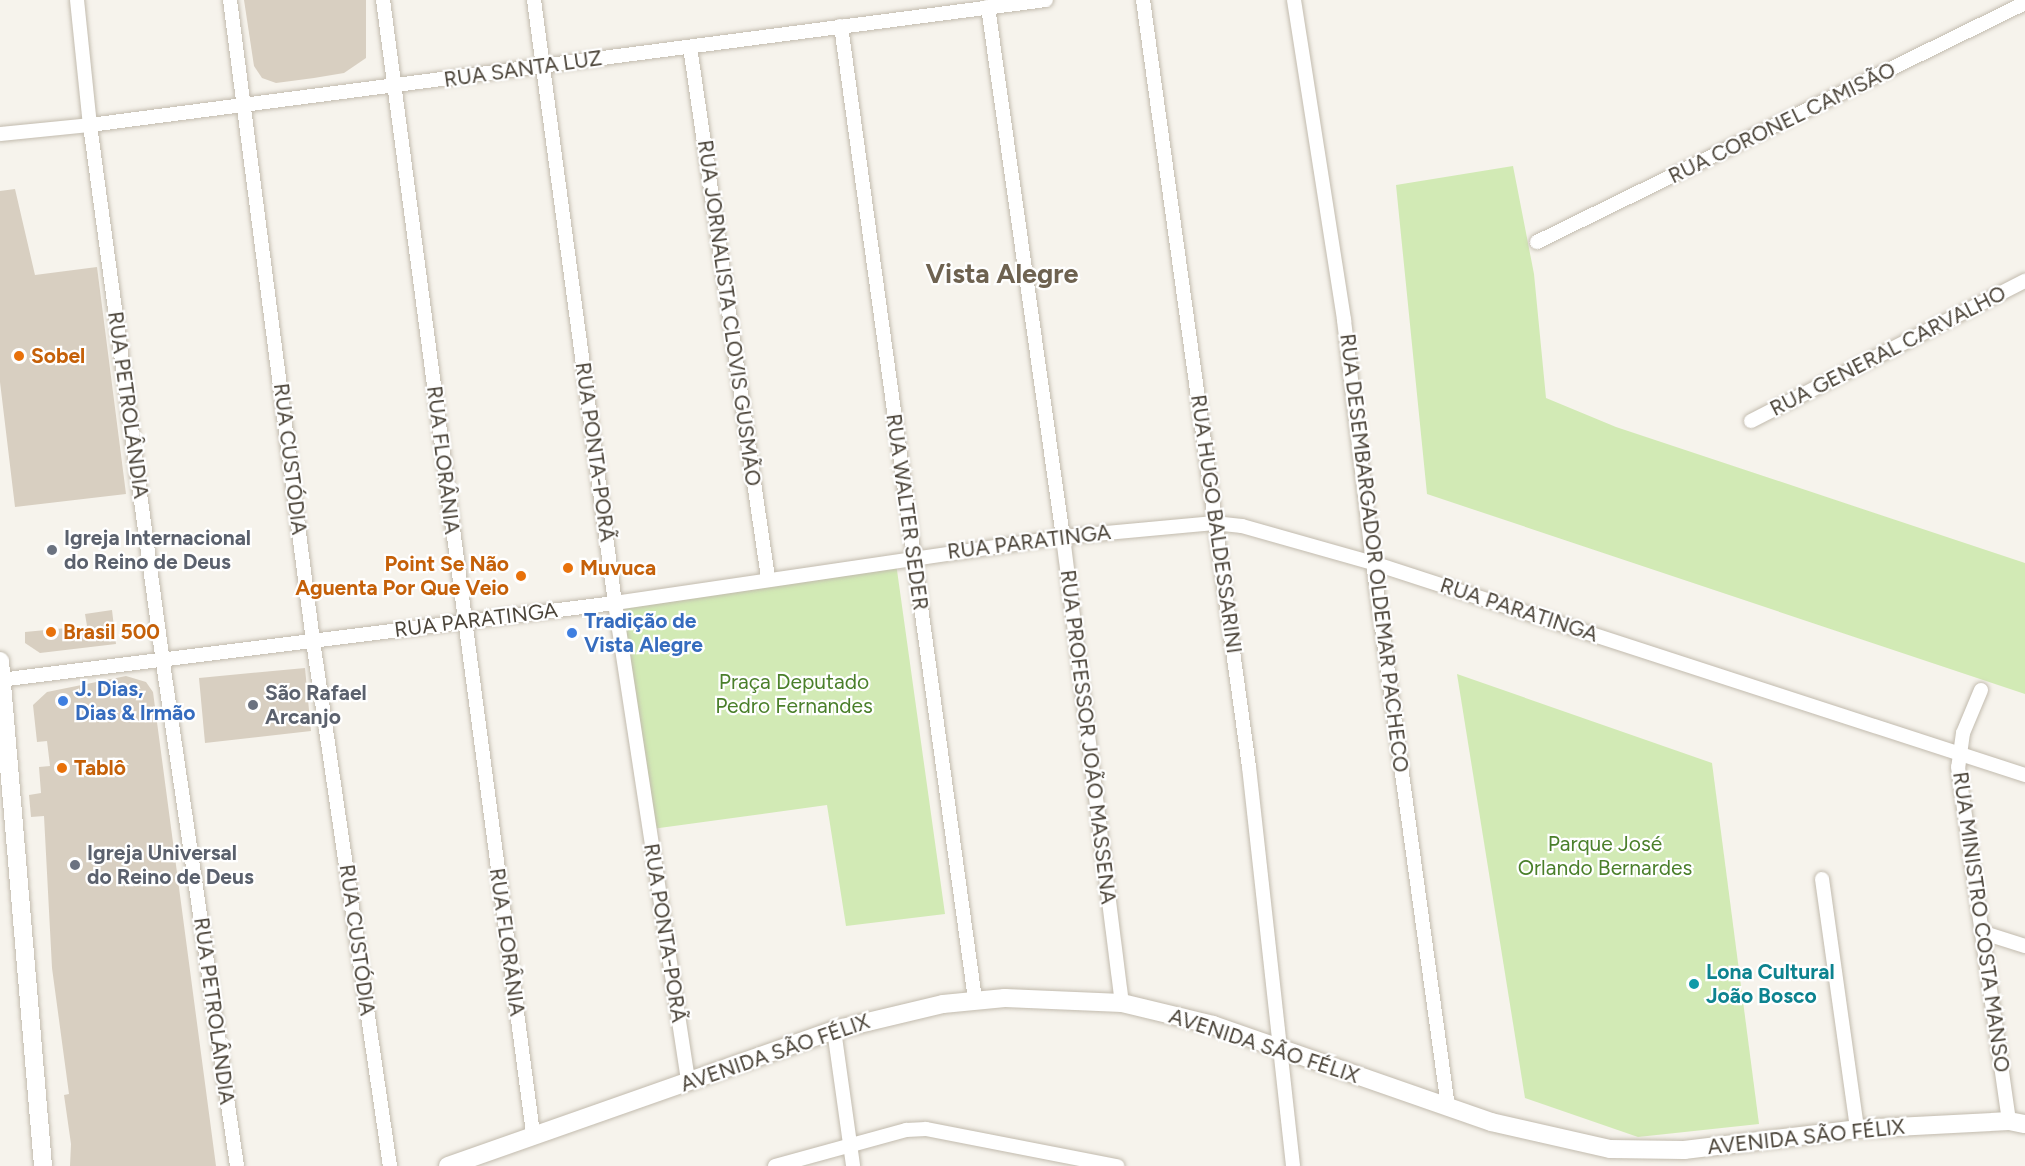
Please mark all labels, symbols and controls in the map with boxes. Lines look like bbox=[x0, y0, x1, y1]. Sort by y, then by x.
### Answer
street label: RUA SANTA LUZ bbox=[442, 45, 604, 93]
street label: RUA CORONEL CAMISÃO bbox=[1664, 57, 1900, 189]
street label: RUA JORNALISTA CLOVIS GUSMÃO bbox=[692, 138, 766, 488]
district label: Vista Alegre bbox=[926, 258, 1078, 290]
street label: RUA GENERAL CARVALHO bbox=[1766, 280, 2010, 422]
street label: RUA PETROLÂNDIA bbox=[102, 310, 154, 500]
street label: RUA DESEMBARGADOR OLDEMAR PACHECO bbox=[1335, 332, 1413, 774]
place label: Sobel bbox=[31, 343, 85, 369]
marker: Sobel bbox=[12, 349, 26, 363]
street label: RUA PONTA-PORÃ bbox=[570, 361, 620, 543]
street label: RUA CUSTÓDIA bbox=[268, 382, 312, 536]
street label: RUA FLORÂNIA bbox=[421, 384, 465, 536]
street label: RUA HUGO BALDESSARINI bbox=[1185, 393, 1247, 655]
street label: RUA WALTER SEDER bbox=[881, 412, 933, 612]
street label: RUA PARATINGA bbox=[946, 519, 1112, 565]
place label: Igreja Internacional do Reino de Deus bbox=[64, 525, 251, 575]
marker: Igreja Internacional do Reino de Deus bbox=[45, 543, 59, 557]
place label: Point Se Não Aguenta Por Que Veio bbox=[295, 551, 509, 601]
place label: Muvuca bbox=[580, 555, 656, 581]
marker: Muvuca bbox=[561, 561, 575, 575]
street label: RUA PROFESSOR JOÃO MASSENA bbox=[1055, 568, 1121, 906]
marker: Point Se Não Aguenta Por Que Veio bbox=[514, 569, 528, 583]
street label: RUA PARATINGA bbox=[1437, 573, 1601, 647]
street label: RUA PARATINGA bbox=[393, 597, 559, 643]
place label: Tradição de Vista Alegre bbox=[584, 608, 703, 658]
place label: Brasil 500 bbox=[63, 619, 160, 645]
marker: Brasil 500 bbox=[44, 625, 58, 639]
marker: Tradição de Vista Alegre bbox=[565, 626, 579, 640]
park label: Praça Deputado Pedro Fernandes bbox=[715, 669, 873, 719]
place label: J. Dias, Dias & Irmão bbox=[75, 676, 195, 726]
place label: São Rafael Arcanjo bbox=[265, 680, 367, 730]
marker: J. Dias, Dias & Irmão bbox=[56, 694, 70, 708]
marker: São Rafael Arcanjo bbox=[246, 698, 260, 712]
place label: Tablô bbox=[74, 755, 126, 781]
marker: Tablô bbox=[55, 761, 69, 775]
street label: RUA MINISTRO COSTA MANSO bbox=[1947, 770, 2015, 1074]
park label: Parque José Orlando Bernardes bbox=[1518, 831, 1692, 881]
place label: Igreja Universal do Reino de Deus bbox=[87, 840, 254, 890]
street label: RUA PONTA-PORÃ bbox=[638, 842, 692, 1024]
marker: Igreja Universal do Reino de Deus bbox=[68, 858, 82, 872]
street label: RUA CUSTÓDIA bbox=[334, 863, 380, 1017]
street label: RUA FLORÂNIA bbox=[484, 866, 530, 1018]
street label: RUA PETROLÂNDIA bbox=[188, 916, 240, 1106]
place label: Lona Cultural João Bosco bbox=[1706, 959, 1835, 1009]
marker: Lona Cultural João Bosco bbox=[1687, 977, 1701, 991]
street label: AVENIDA SÃO FÉLIX bbox=[1166, 1003, 1362, 1089]
street label: AVENIDA SÃO FÉLIX bbox=[677, 1009, 873, 1097]
street label: AVENIDA SÃO FÉLIX bbox=[1706, 1114, 1906, 1160]

